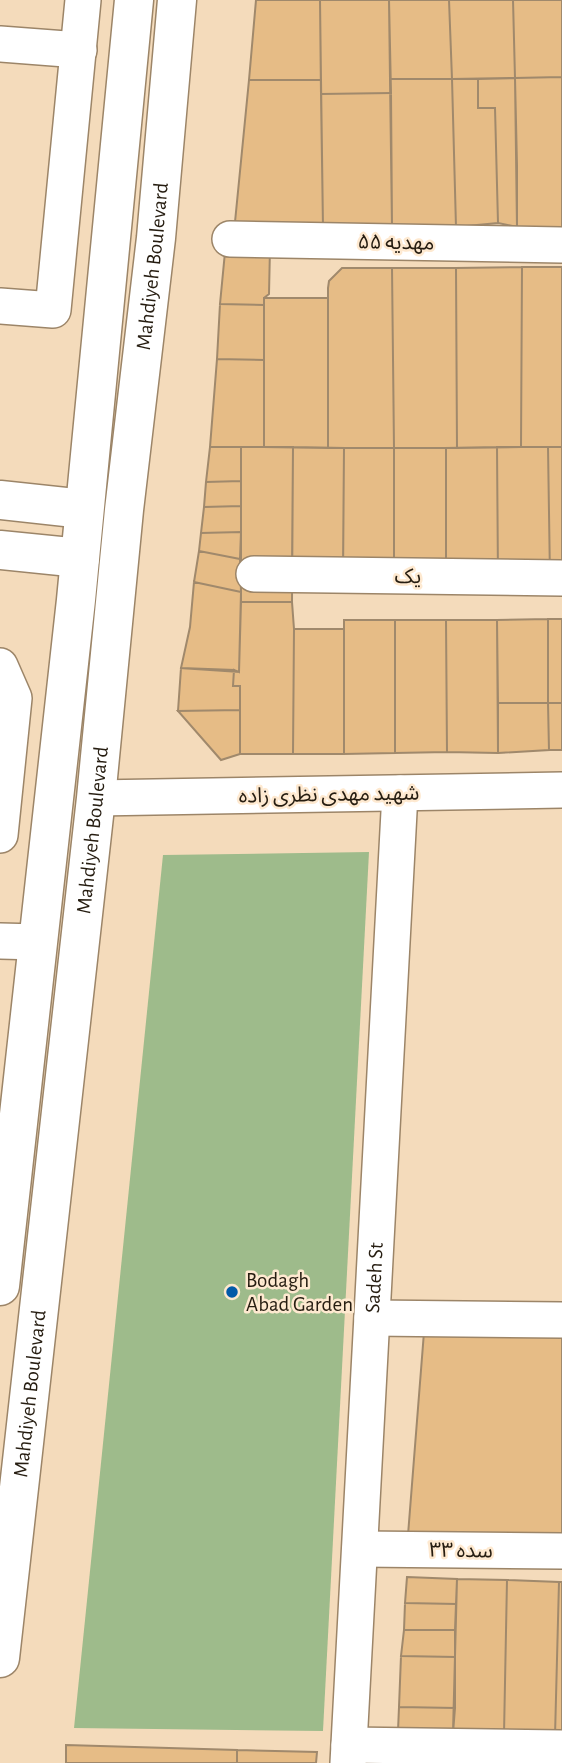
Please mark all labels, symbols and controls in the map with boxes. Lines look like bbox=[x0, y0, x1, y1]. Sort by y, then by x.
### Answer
street label: Mahdiyeh Boulevard bbox=[133, 182, 172, 351]
street label: مهدیه ۵۵ bbox=[357, 231, 435, 255]
street label: یک bbox=[394, 566, 422, 587]
street label: Mahdiyeh Boulevard bbox=[73, 745, 112, 915]
street label: شهید مهدی نظری زاده bbox=[238, 782, 420, 808]
street label: Sadeh St bbox=[362, 1242, 387, 1314]
place label: Bodagh Abad Garden bbox=[246, 1270, 353, 1315]
marker: Bodagh Abad Garden bbox=[224, 1284, 240, 1300]
street label: Mahdiyeh Boulevard bbox=[10, 1309, 50, 1479]
street label: سده ۳۳ bbox=[429, 1539, 493, 1562]

